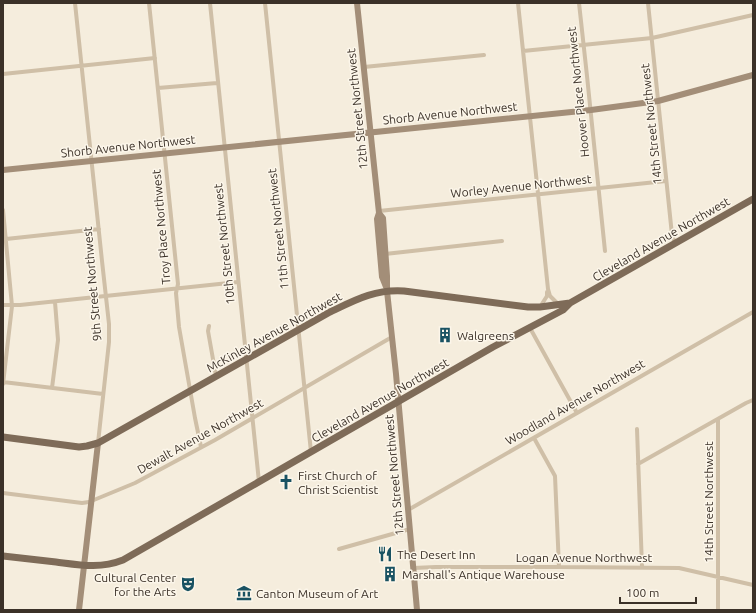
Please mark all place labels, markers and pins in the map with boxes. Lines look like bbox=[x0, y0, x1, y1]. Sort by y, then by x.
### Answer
building icon: Walgreens bbox=[436, 326, 454, 344]
place label: Walgreens bbox=[457, 329, 514, 342]
place label: First Church of Christ Scientist bbox=[298, 469, 378, 496]
church icon: First Church of Christ Scientist bbox=[277, 473, 295, 491]
restaurant icon: The Desert Inn bbox=[376, 545, 394, 563]
place label: The Desert Inn bbox=[397, 548, 476, 561]
building icon: Marshall's Antique Warehouse bbox=[381, 565, 399, 583]
place label: Marshall's Antique Warehouse bbox=[402, 568, 565, 581]
place label: Cultural Center for the Arts bbox=[94, 571, 176, 598]
theatre icon: Cultural Center for the Arts bbox=[179, 575, 197, 593]
museum icon: Canton Museum of Art bbox=[235, 584, 253, 602]
place label: Canton Museum of Art bbox=[256, 587, 378, 600]

